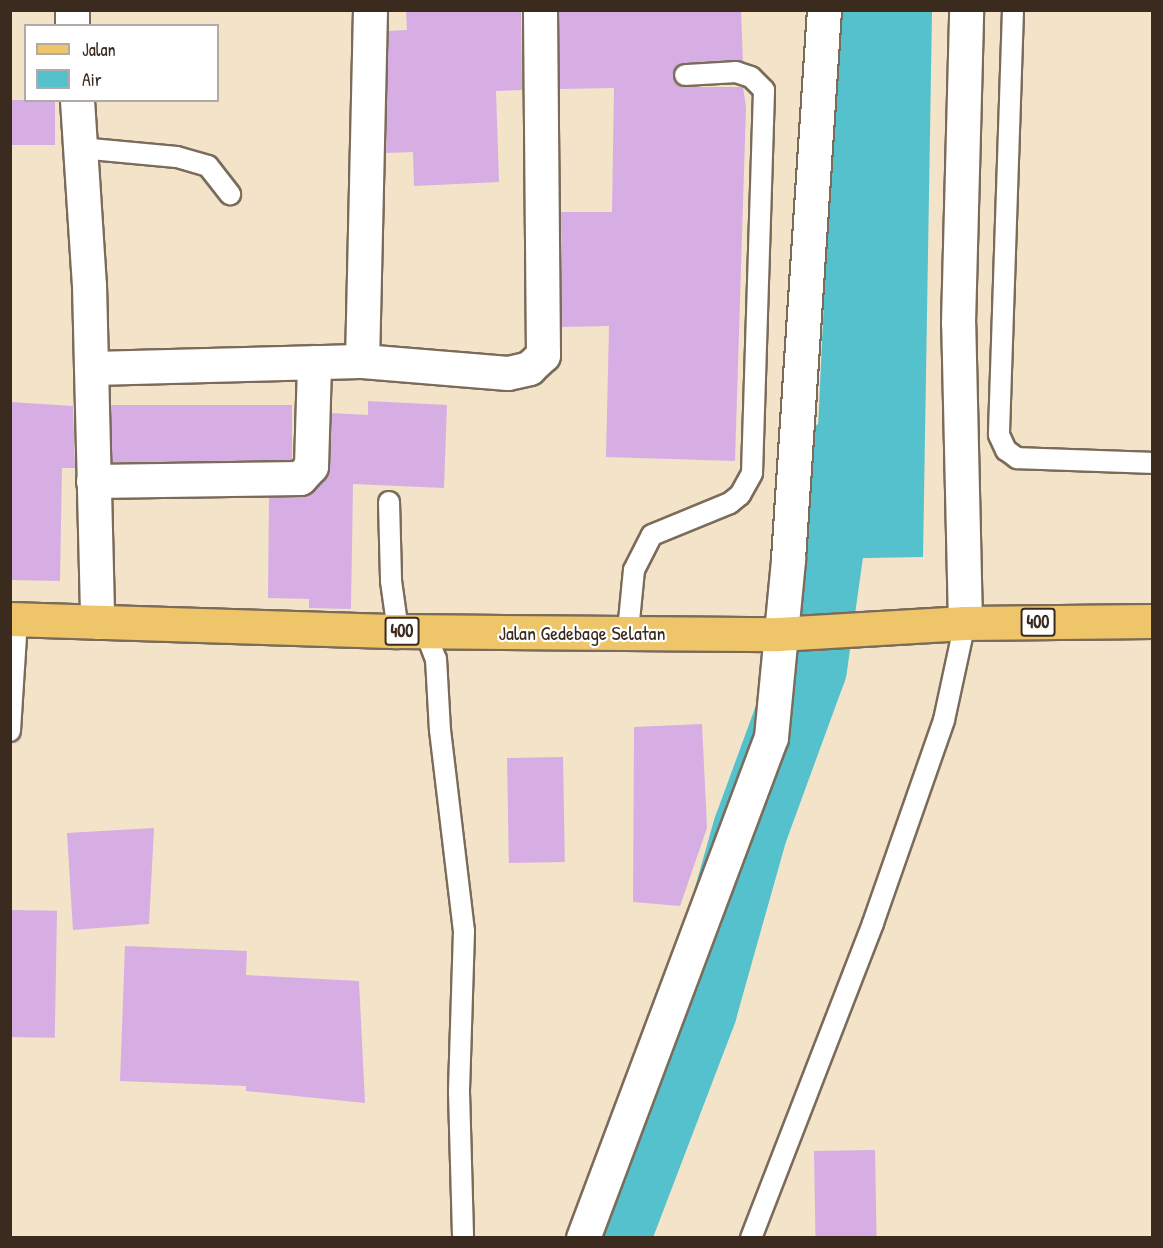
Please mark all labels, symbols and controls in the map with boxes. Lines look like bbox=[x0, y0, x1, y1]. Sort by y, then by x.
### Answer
legend bbox=[24, 24, 219, 102]
text: Jalan bbox=[82, 37, 116, 62]
text: Air bbox=[82, 67, 102, 92]
road number: 400 bbox=[1020, 607, 1056, 637]
road number: 400 bbox=[384, 616, 420, 646]
street label: Jalan Gedebage Selatan bbox=[499, 620, 665, 644]

